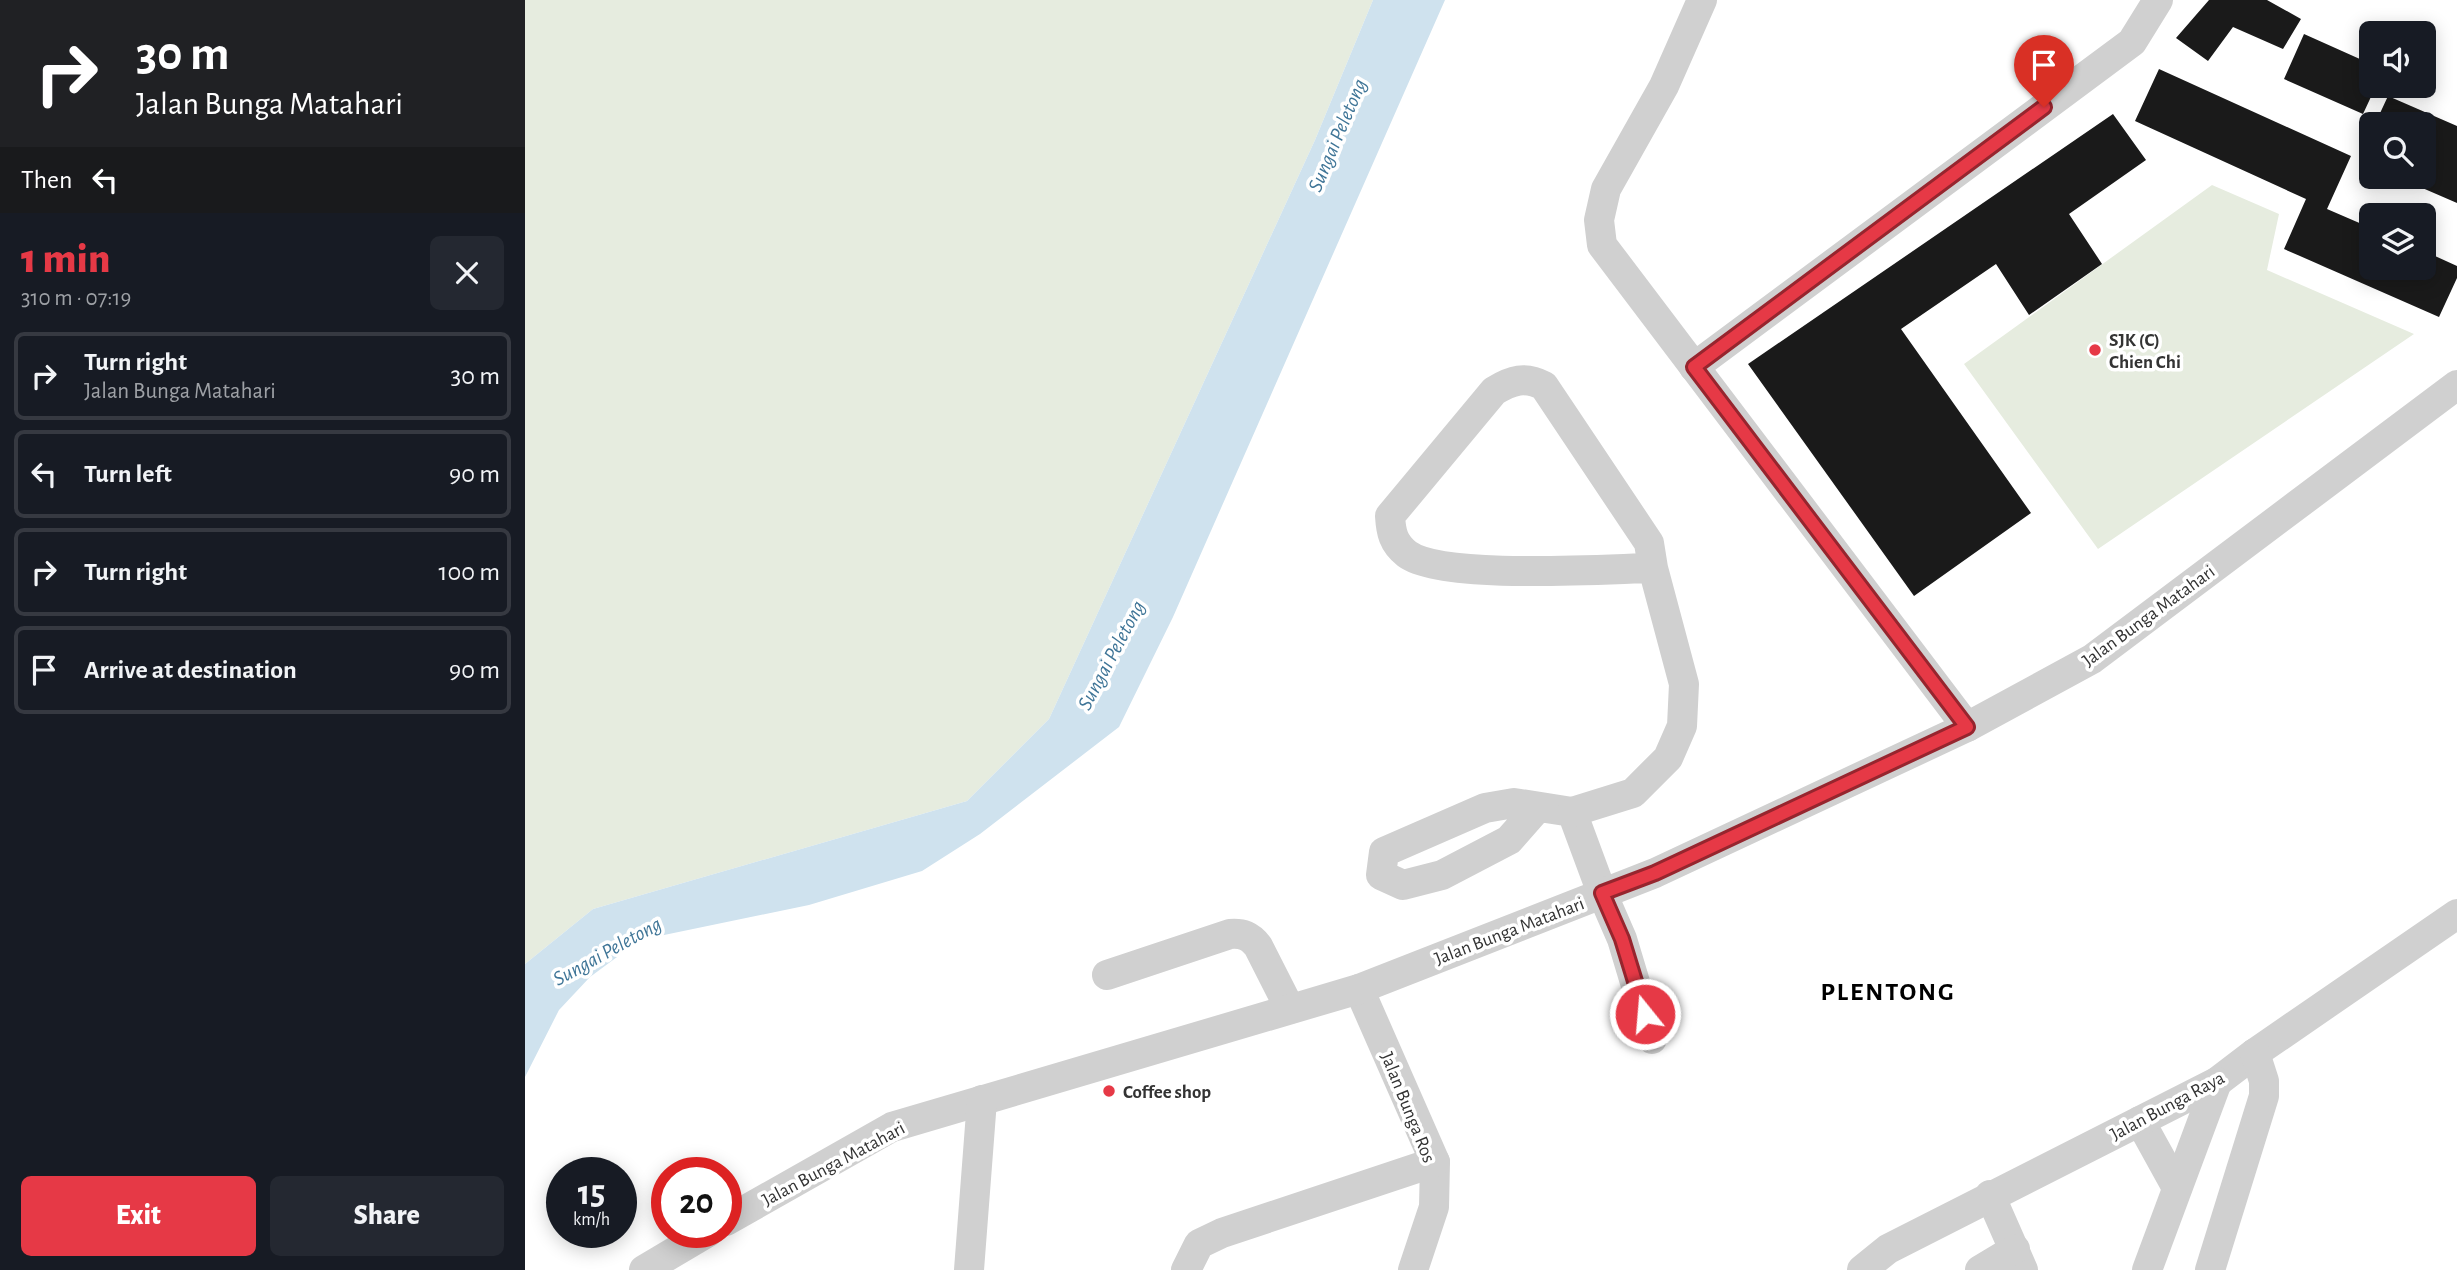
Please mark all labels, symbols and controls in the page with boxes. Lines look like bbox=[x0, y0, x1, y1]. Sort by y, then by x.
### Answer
map controls bbox=[2359, 21, 2436, 280]
button: sound bbox=[2359, 21, 2436, 98]
icon: right bbox=[21, 28, 112, 119]
text: 30 m bbox=[136, 30, 230, 79]
pin bbox=[2014, 35, 2074, 107]
icon: arrive bbox=[2025, 46, 2063, 84]
water label: Sungai Peletong bbox=[1304, 76, 1371, 195]
text: Jalan Bunga Matahari bbox=[136, 88, 403, 120]
button: search bbox=[2359, 112, 2436, 189]
icon: left bbox=[86, 161, 124, 199]
text: Then bbox=[21, 167, 72, 193]
button: layers bbox=[2359, 203, 2436, 280]
button: close bbox=[430, 236, 504, 310]
text: 1 min bbox=[21, 238, 110, 280]
text: 310 m · 07:19 bbox=[21, 287, 131, 310]
place label: SJK (C) Chien Chi bbox=[2109, 331, 2181, 372]
marker: SJK (C) Chien Chi bbox=[2087, 342, 2103, 358]
text: Turn right bbox=[84, 349, 187, 375]
icon: right bbox=[25, 357, 63, 395]
text: 30 m bbox=[450, 363, 500, 389]
text: Jalan Bunga Matahari bbox=[84, 380, 276, 403]
icon: left bbox=[25, 455, 63, 493]
text: Turn left bbox=[84, 461, 172, 487]
text: 90 m bbox=[449, 461, 500, 487]
icon: right bbox=[25, 553, 63, 591]
text: Turn right bbox=[84, 559, 187, 585]
text: 100 m bbox=[439, 559, 500, 585]
street label: Jalan Bunga Matahari bbox=[2079, 562, 2219, 670]
water label: Sungai Peletong bbox=[1074, 597, 1149, 713]
icon: arrive bbox=[25, 651, 63, 689]
text: Arrive at destination bbox=[84, 657, 297, 683]
text: 90 m bbox=[449, 657, 500, 683]
street label: Jalan Bunga Matahari bbox=[1432, 894, 1587, 969]
water label: Sungai Peletong bbox=[550, 913, 665, 990]
position arrow bbox=[1608, 977, 1682, 1051]
district label: PLENTONG bbox=[1820, 979, 1956, 1005]
street label: Jalan Bunga Ros bbox=[1377, 1050, 1438, 1165]
street label: Jalan Bunga Raya bbox=[2108, 1068, 2228, 1144]
marker: Coffee shop bbox=[1101, 1083, 1117, 1099]
place label: Coffee shop bbox=[1123, 1083, 1211, 1102]
street label: Jalan Bunga Matahari bbox=[759, 1119, 908, 1210]
speed limit sign: 20 bbox=[651, 1157, 742, 1248]
button: Exit bbox=[21, 1176, 256, 1256]
button: Share bbox=[270, 1176, 504, 1256]
text: 15 bbox=[578, 1176, 605, 1211]
text: km/h bbox=[573, 1211, 610, 1229]

